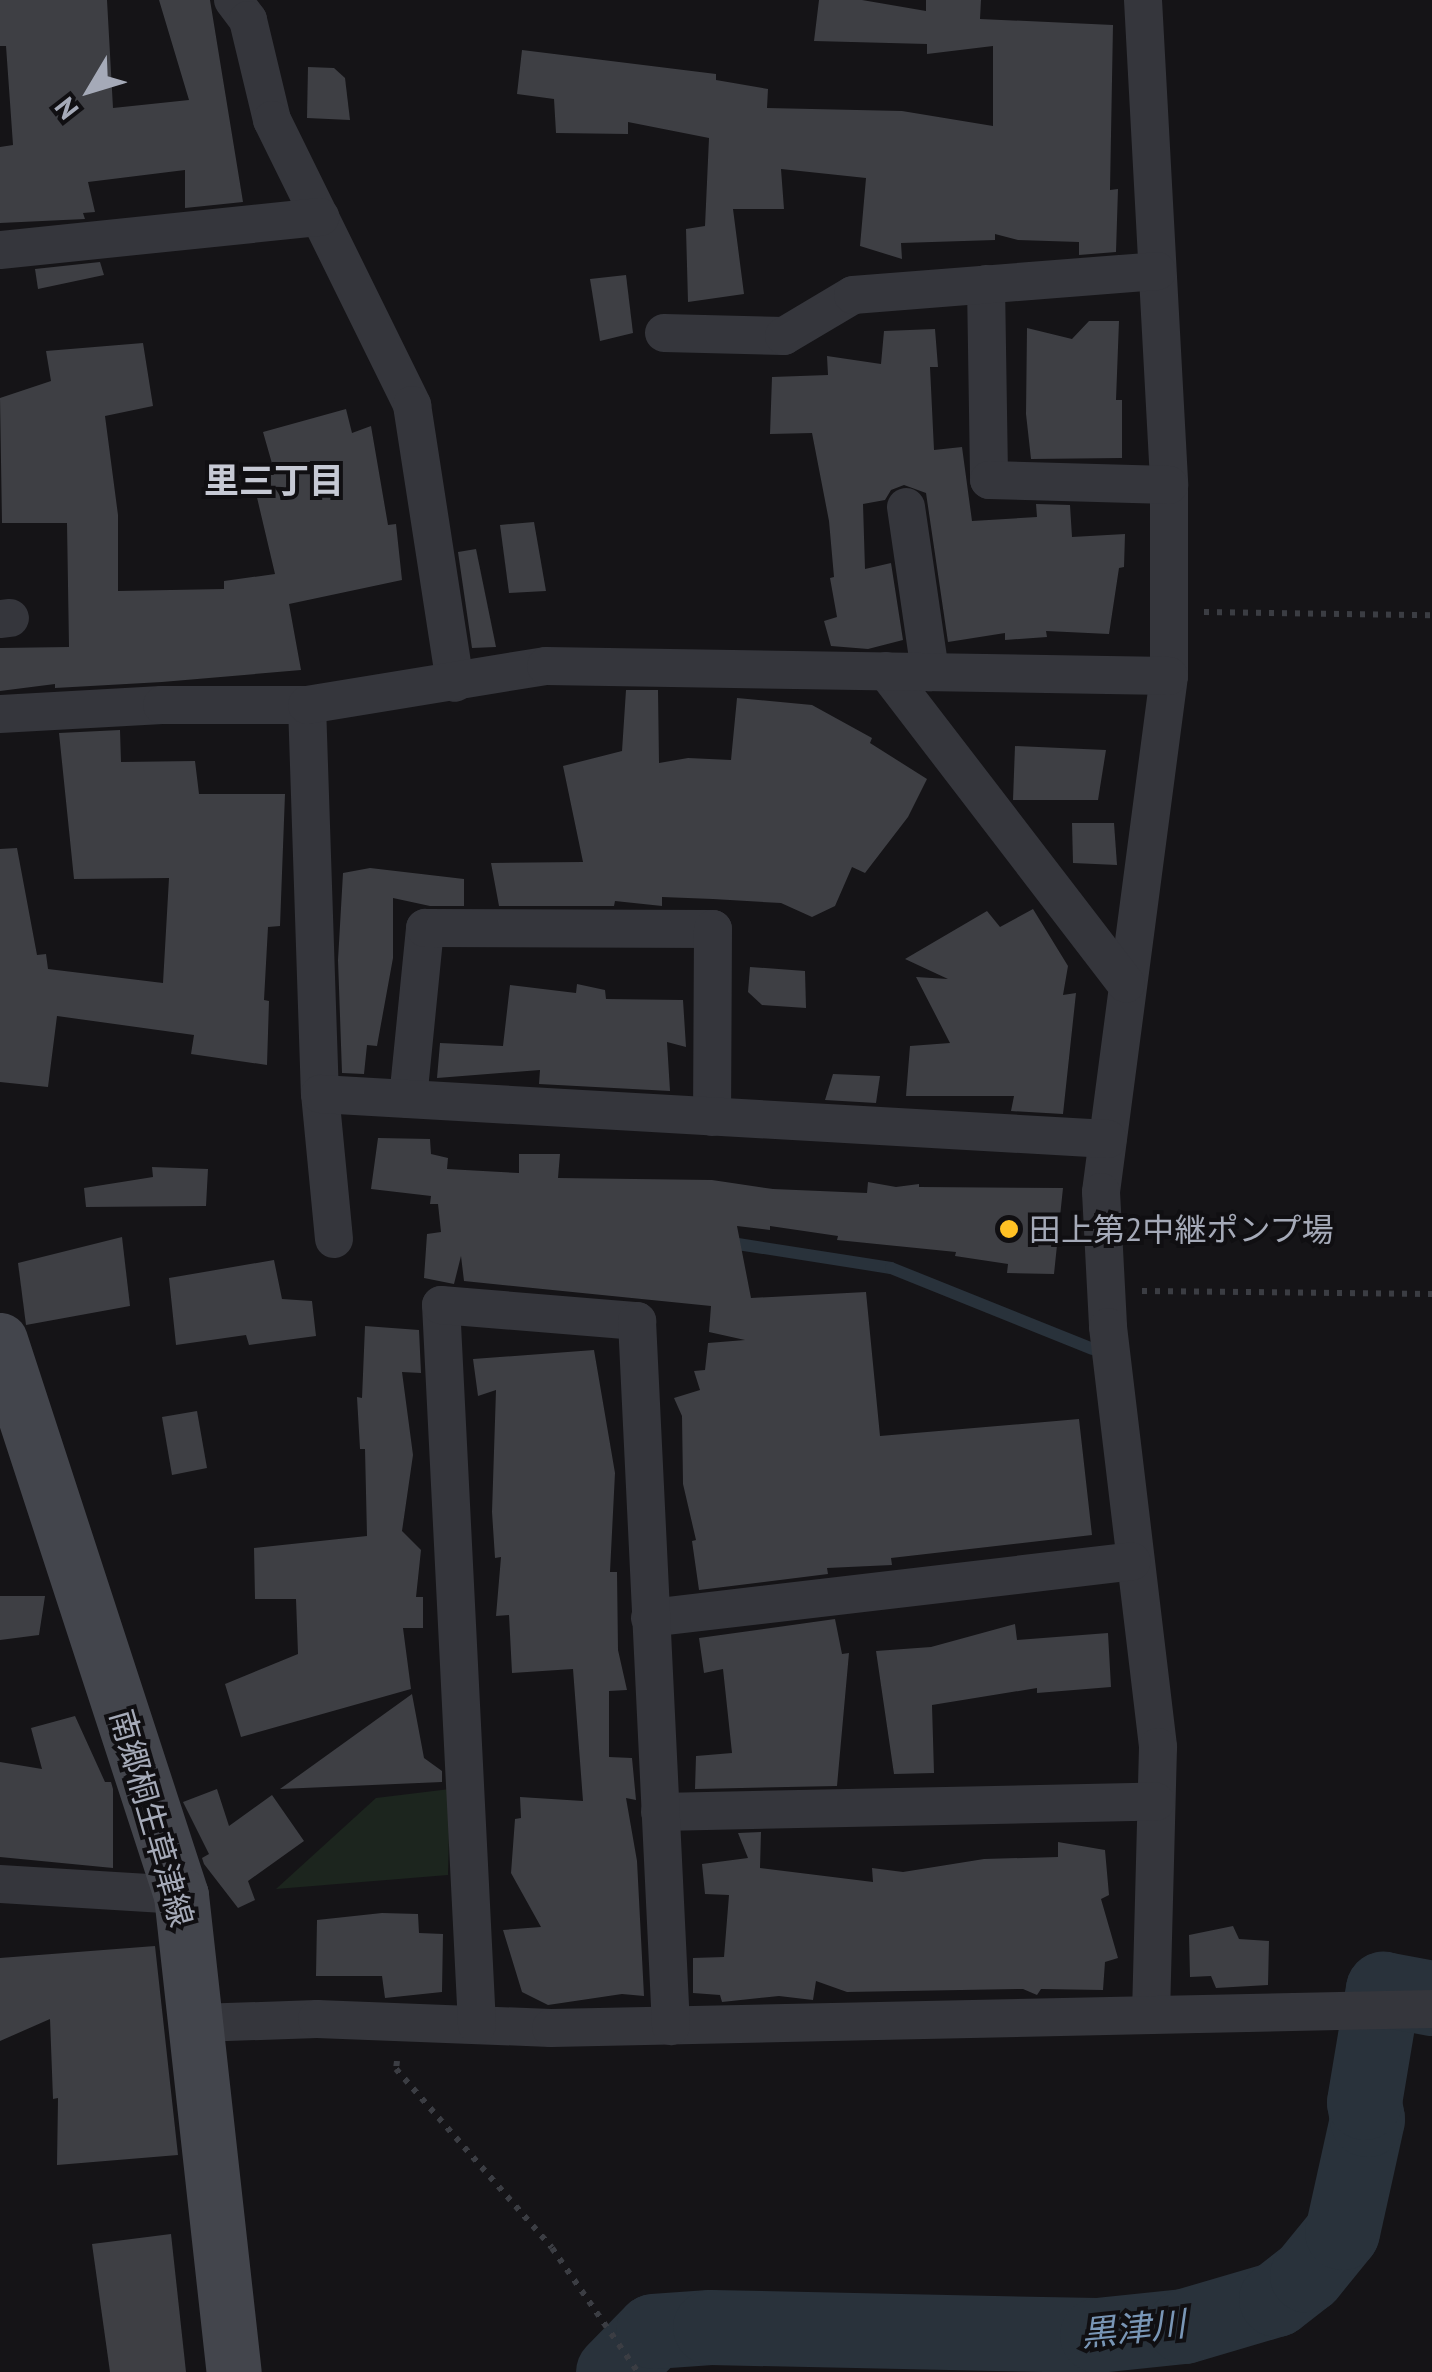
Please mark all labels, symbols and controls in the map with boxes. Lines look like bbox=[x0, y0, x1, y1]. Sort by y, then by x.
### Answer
north arrow bbox=[40, 40, 140, 140]
text: N bbox=[46, 90, 86, 127]
district label: 里三丁目 bbox=[204, 459, 344, 501]
place label: 田上第2中継ポンプ場 bbox=[1029, 1210, 1334, 1248]
marker: 田上第2中継ポンプ場 bbox=[998, 1218, 1020, 1240]
street label: 南郷桐生草津線 bbox=[103, 1705, 201, 1931]
water label: 黒津川 bbox=[1079, 2302, 1187, 2354]

